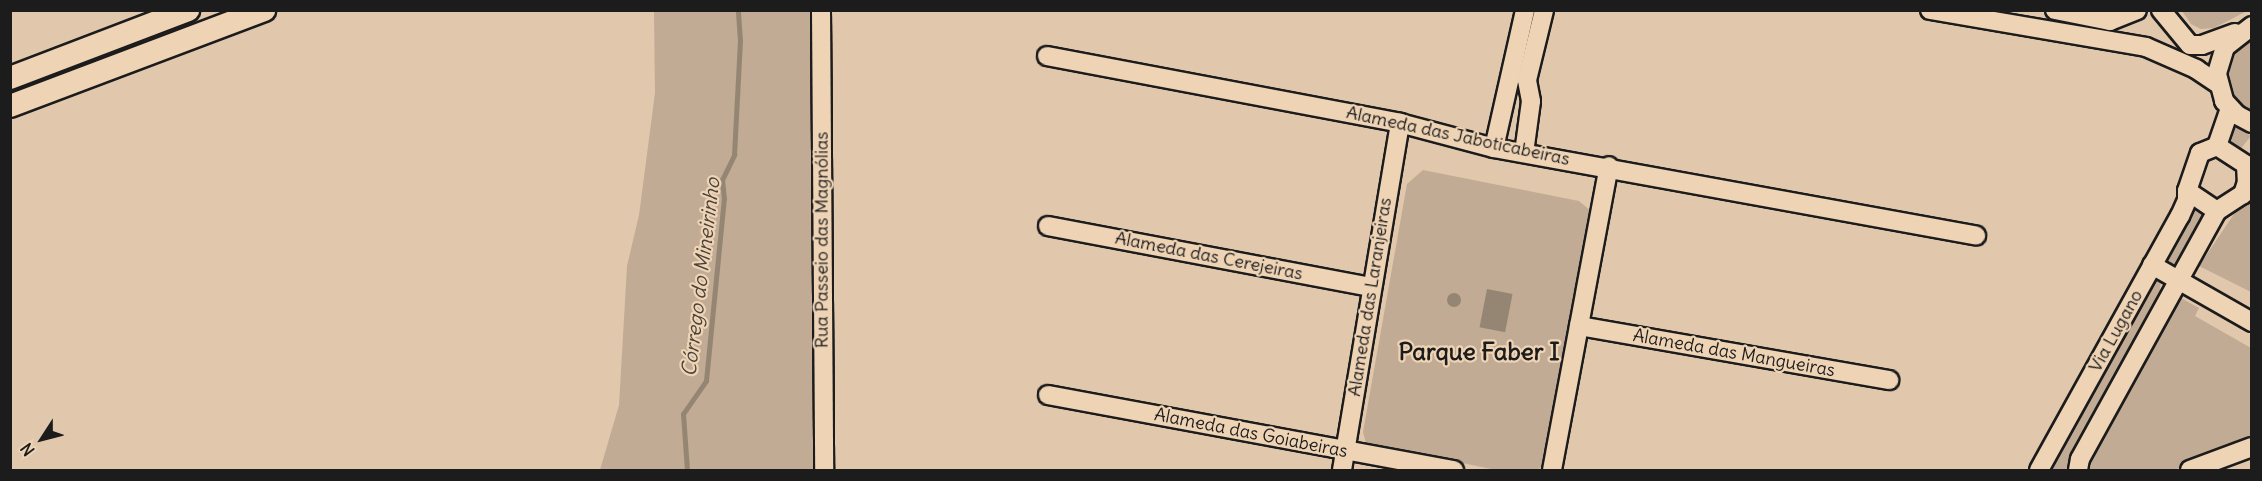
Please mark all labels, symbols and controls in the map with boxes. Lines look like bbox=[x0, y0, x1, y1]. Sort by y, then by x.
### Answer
street label: Alameda das Jaboticabeiras bbox=[1344, 102, 1572, 170]
street label: Rua Passeio das Magnólias bbox=[811, 132, 833, 348]
water label: Córrego do Mineirinho bbox=[676, 176, 724, 378]
street label: Alameda das Laranjeiras bbox=[1344, 196, 1396, 398]
street label: Alameda das Cerejeiras bbox=[1113, 227, 1305, 285]
street label: Via Lugano bbox=[2085, 286, 2147, 376]
street label: Alameda das Mangueiras bbox=[1631, 325, 1837, 381]
district label: Parque Faber I bbox=[1398, 338, 1560, 366]
street label: Alameda das Goiabeiras bbox=[1152, 404, 1350, 462]
north arrow bbox=[12, 409, 72, 469]
text: N bbox=[16, 439, 39, 460]

